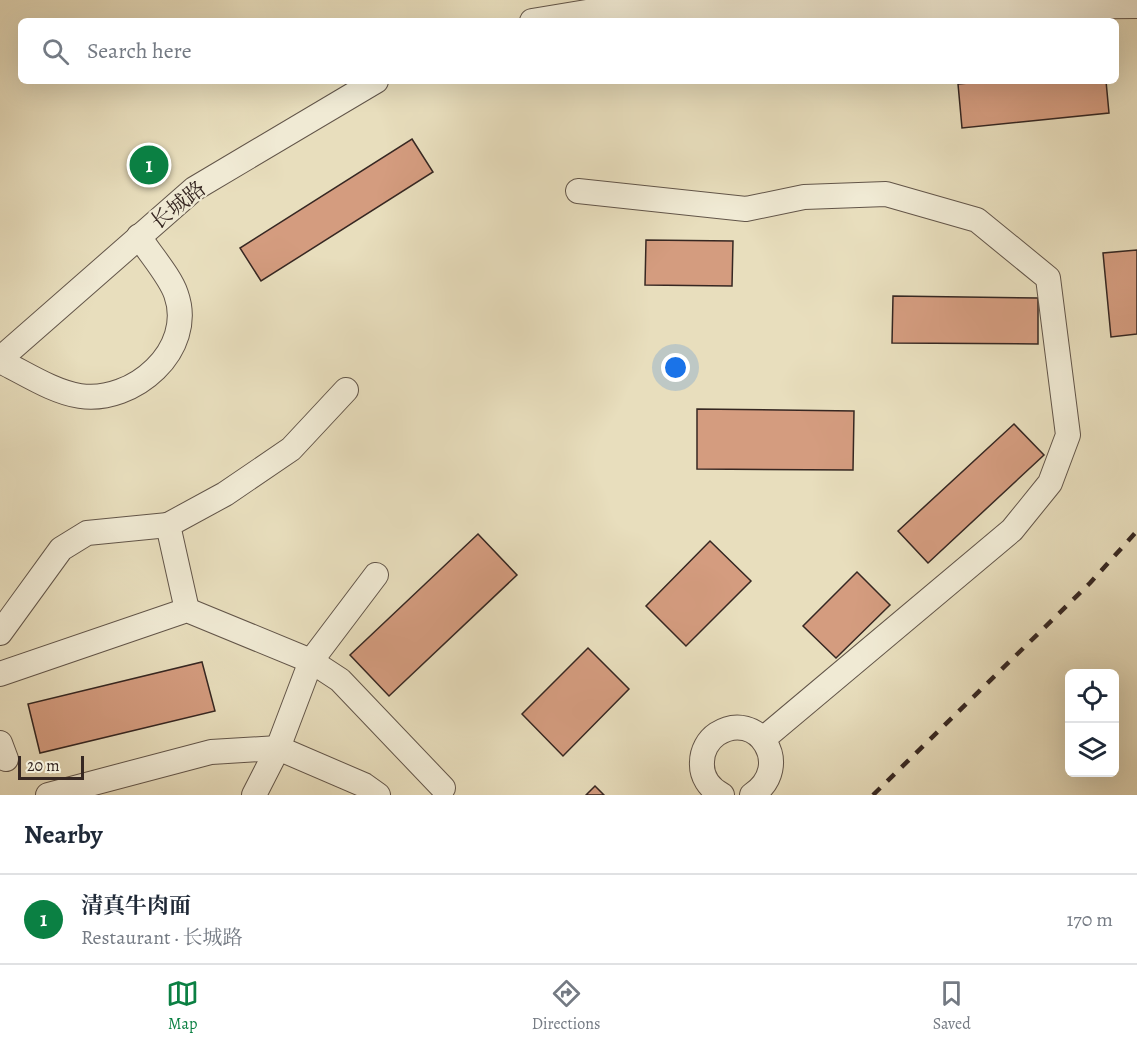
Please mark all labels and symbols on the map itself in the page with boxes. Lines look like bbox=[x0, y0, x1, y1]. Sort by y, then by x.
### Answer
pin: 1 bbox=[130, 142, 168, 188]
street label: 长城路 bbox=[145, 175, 211, 235]
your location bbox=[661, 353, 690, 382]
scale bar bbox=[18, 753, 84, 780]

